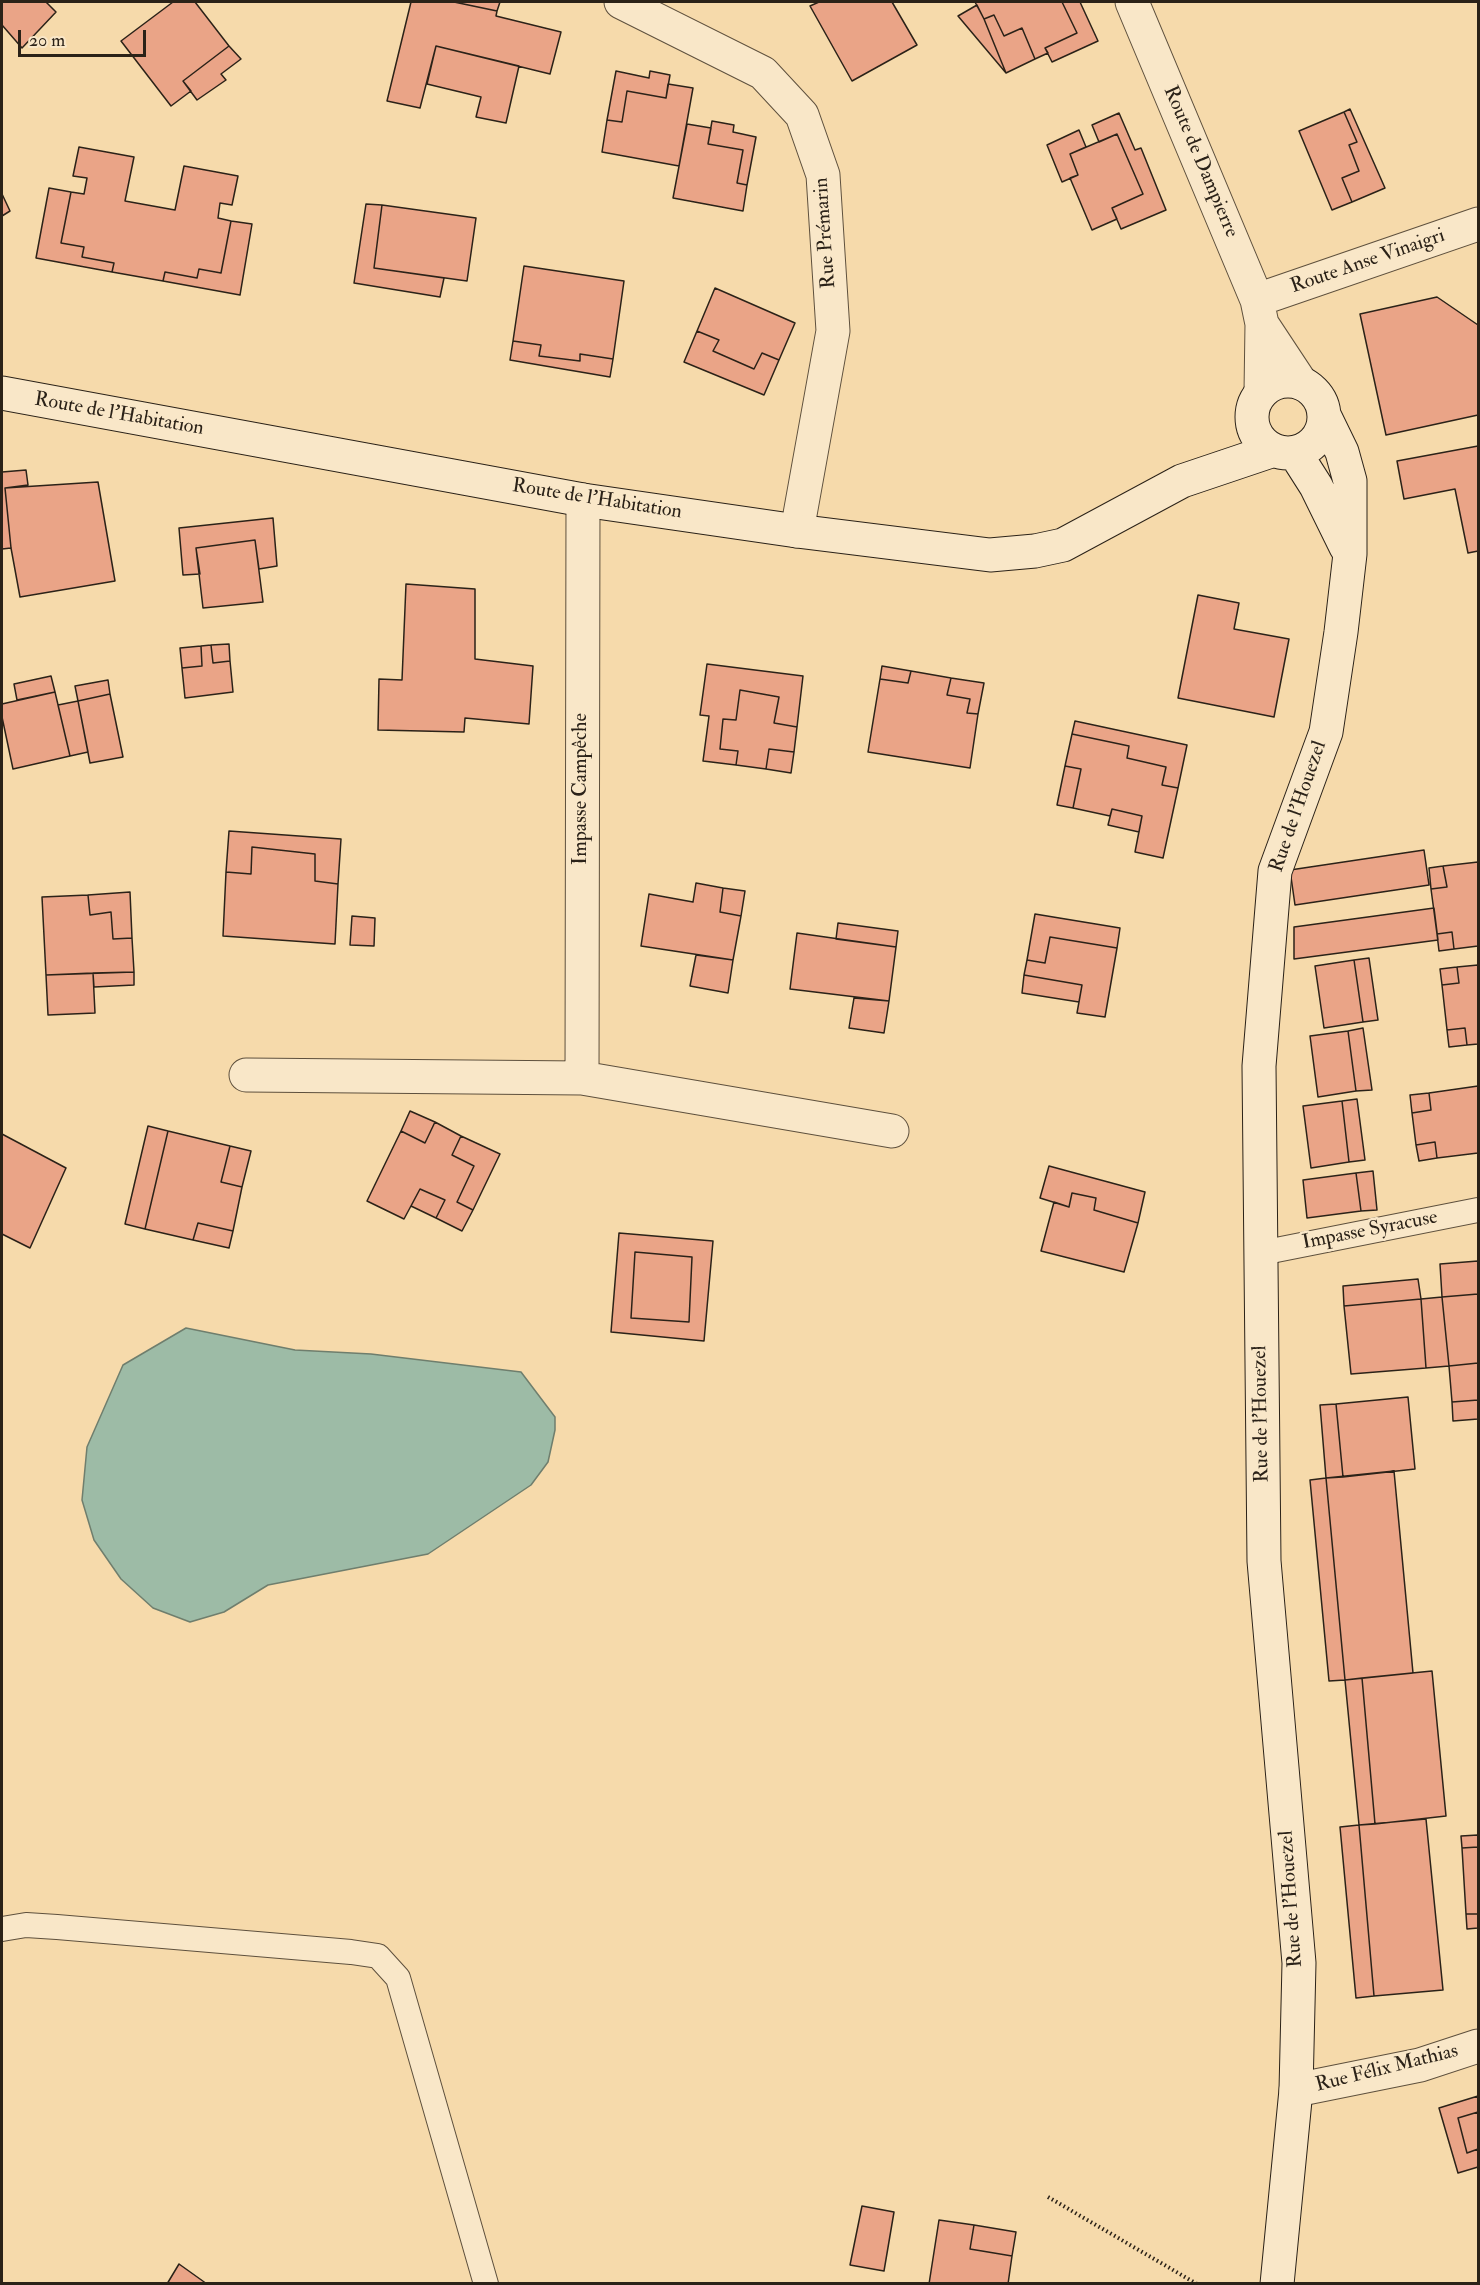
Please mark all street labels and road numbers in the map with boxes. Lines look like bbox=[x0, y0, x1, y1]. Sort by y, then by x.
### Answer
street label: Route de Dampierre bbox=[1157, 83, 1243, 241]
street label: Rue Prémarin bbox=[810, 177, 842, 289]
street label: Route Anse Vinaigri bbox=[1288, 224, 1448, 300]
street label: Route de l'Habitation bbox=[32, 388, 206, 442]
street label: Route de l'Habitation bbox=[510, 475, 684, 525]
street label: Impasse Campêche bbox=[570, 713, 594, 865]
street label: Rue de l'Houezel bbox=[1265, 738, 1333, 876]
street label: Impasse Syracuse bbox=[1300, 1206, 1440, 1256]
street label: Rue de l'Houezel bbox=[1249, 1345, 1275, 1483]
street label: Rue de l'Houezel bbox=[1275, 1830, 1309, 1968]
street label: Rue Félix Mathias bbox=[1313, 2040, 1461, 2098]

